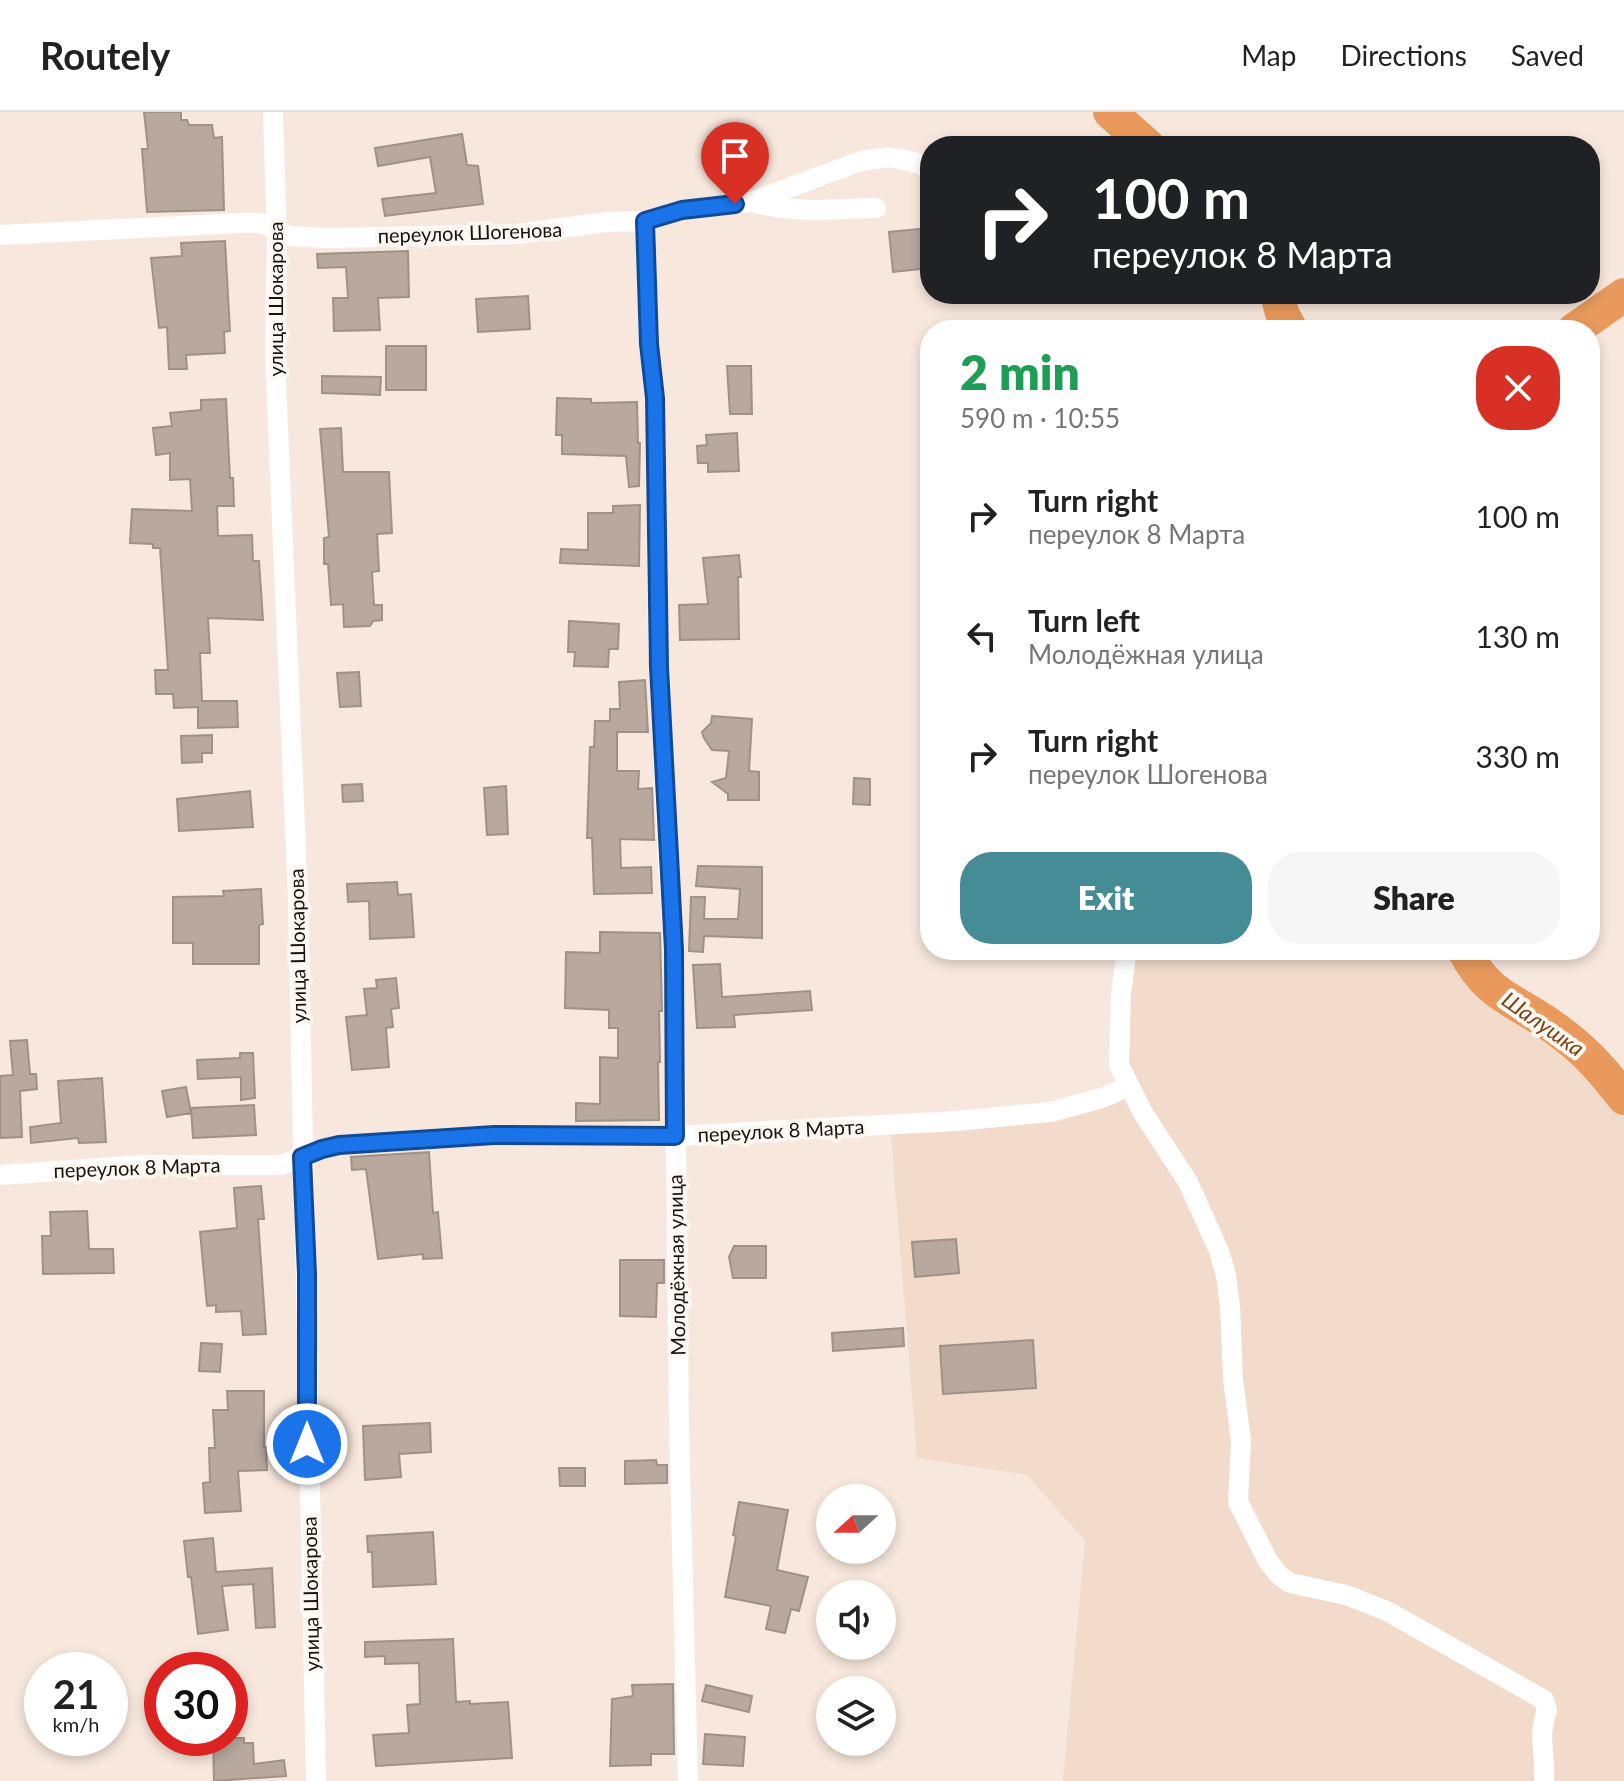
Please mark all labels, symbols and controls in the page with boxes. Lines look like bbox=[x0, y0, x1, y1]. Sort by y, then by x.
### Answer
text: Routely bbox=[40, 32, 170, 78]
text: Map bbox=[1241, 38, 1296, 72]
text: Directions bbox=[1340, 38, 1467, 72]
text: Saved bbox=[1511, 38, 1584, 72]
pin bbox=[701, 122, 769, 204]
icon: arrive bbox=[713, 134, 757, 178]
text: 100 m bbox=[1092, 164, 1250, 231]
icon: right bbox=[960, 168, 1064, 272]
street label: переулок Шогенова bbox=[377, 217, 563, 247]
street label: улица Шокарова bbox=[263, 221, 287, 377]
text: переулок 8 Марта bbox=[1092, 232, 1393, 276]
text: 2 min bbox=[960, 343, 1080, 400]
button: close bbox=[1476, 346, 1560, 430]
text: 590 m · 10:55 bbox=[960, 402, 1120, 434]
text: Turn right bbox=[1028, 482, 1158, 518]
icon: right bbox=[960, 494, 1004, 538]
text: 100 m bbox=[1475, 498, 1560, 534]
text: переулок 8 Марта bbox=[1028, 518, 1245, 550]
text: Turn left bbox=[1028, 602, 1140, 638]
icon: left bbox=[960, 614, 1004, 658]
text: 130 m bbox=[1475, 618, 1560, 654]
text: Молодёжная улица bbox=[1028, 638, 1264, 670]
text: Turn right bbox=[1028, 722, 1158, 758]
icon: right bbox=[960, 734, 1004, 778]
text: 330 m bbox=[1475, 738, 1560, 774]
text: переулок Шогенова bbox=[1028, 758, 1268, 790]
button: Exit bbox=[960, 852, 1252, 944]
button: Share bbox=[1268, 852, 1560, 944]
street label: улица Шокарова bbox=[284, 868, 310, 1024]
water label: Шалушка bbox=[1497, 986, 1590, 1062]
street label: переулок 8 Марта bbox=[697, 1114, 865, 1146]
street label: переулок 8 Марта bbox=[53, 1152, 221, 1182]
street label: Молодёжная улица bbox=[662, 1174, 690, 1356]
position arrow bbox=[265, 1402, 349, 1486]
north arrow bbox=[816, 1484, 896, 1564]
map controls bbox=[816, 1484, 896, 1756]
street label: улица Шокарова bbox=[297, 1516, 323, 1672]
button: sound bbox=[816, 1580, 896, 1660]
speed limit sign: 30 bbox=[144, 1652, 248, 1756]
text: 21 bbox=[53, 1670, 99, 1718]
button: layers bbox=[816, 1676, 896, 1756]
text: km/h bbox=[53, 1712, 99, 1736]

